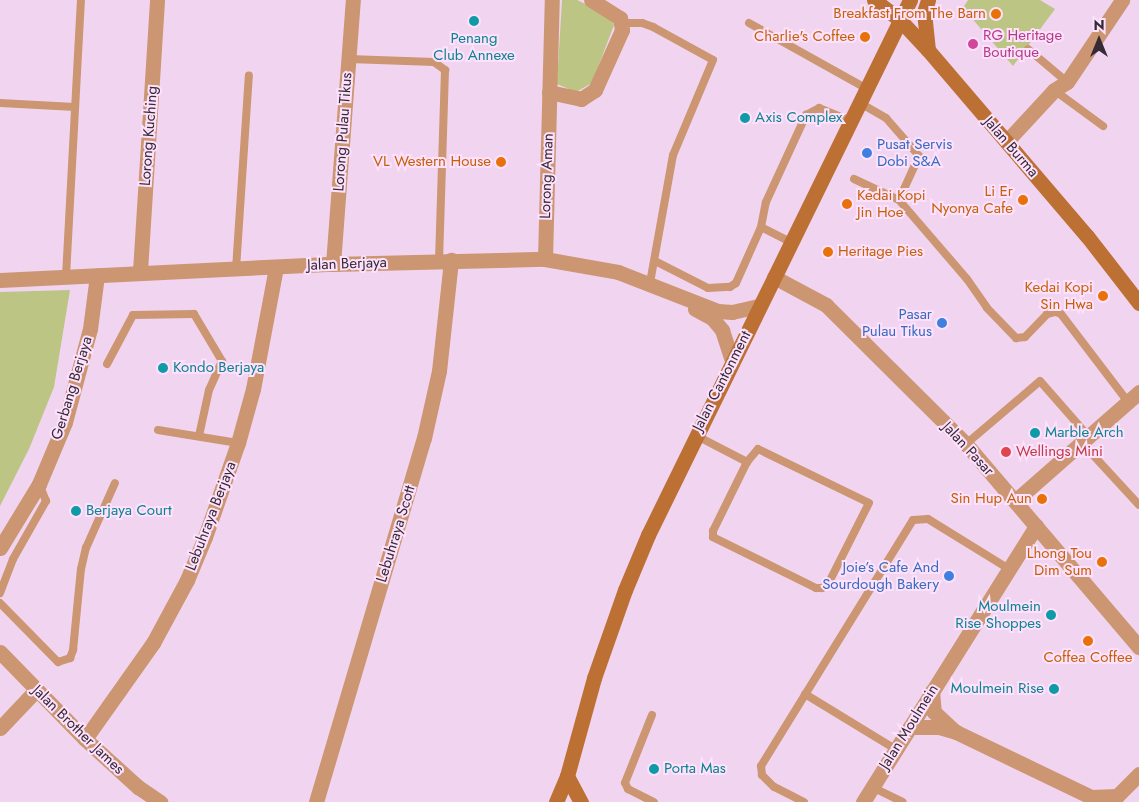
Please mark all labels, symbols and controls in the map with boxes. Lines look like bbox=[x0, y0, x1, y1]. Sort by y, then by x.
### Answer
place label: Breakfast From The Barn bbox=[833, 5, 986, 23]
marker: Breakfast From The Barn bbox=[990, 8, 1002, 20]
marker: Penang Club Annexe bbox=[468, 15, 480, 27]
north arrow bbox=[1074, 15, 1124, 65]
text: N bbox=[1093, 15, 1105, 35]
place label: RG Heritage Boutique bbox=[983, 26, 1062, 61]
place label: Charlie's Coffee bbox=[754, 28, 855, 46]
place label: Penang Club Annexe bbox=[433, 29, 515, 64]
marker: Charlie's Coffee bbox=[859, 31, 871, 43]
marker: RG Heritage Boutique bbox=[967, 38, 979, 50]
street label: Lorong Pulau Tikus bbox=[330, 72, 356, 192]
street label: Lorong Kuching bbox=[137, 85, 161, 187]
place label: Axis Complex bbox=[755, 109, 842, 127]
marker: Axis Complex bbox=[739, 112, 751, 124]
street label: Jalan Burma bbox=[980, 113, 1042, 181]
street label: Lorong Aman bbox=[537, 133, 557, 219]
place label: Pusat Servis Dobi S&A bbox=[877, 135, 952, 170]
marker: Pusat Servis Dobi S&A bbox=[861, 147, 873, 159]
place label: VL Western House bbox=[373, 153, 491, 171]
marker: VL Western House bbox=[495, 156, 507, 168]
place label: Li Er Nyonya Cafe bbox=[931, 182, 1013, 217]
place label: Kedai Kopi Jin Hoe bbox=[857, 186, 926, 221]
marker: Li Er Nyonya Cafe bbox=[1017, 194, 1029, 206]
marker: Kedai Kopi Jin Hoe bbox=[841, 198, 853, 210]
place label: Heritage Pies bbox=[838, 243, 923, 261]
marker: Heritage Pies bbox=[822, 246, 834, 258]
street label: Jalan Berjaya bbox=[307, 254, 387, 274]
place label: Kedai Kopi Sin Hwa bbox=[1024, 278, 1093, 313]
marker: Kedai Kopi Sin Hwa bbox=[1097, 290, 1109, 302]
place label: Pasar Pulau Tikus bbox=[862, 305, 932, 340]
marker: Pasar Pulau Tikus bbox=[936, 317, 948, 329]
street label: Jalan Cantonment bbox=[689, 328, 755, 434]
street label: Gerbang Berjaya bbox=[48, 334, 96, 442]
place label: Kondo Berjaya bbox=[173, 359, 264, 377]
marker: Kondo Berjaya bbox=[157, 362, 169, 374]
street label: Jalan Pasar bbox=[938, 418, 998, 480]
place label: Marble Arch bbox=[1045, 424, 1124, 442]
marker: Marble Arch bbox=[1029, 427, 1041, 439]
place label: Wellings Mini bbox=[1016, 443, 1103, 461]
marker: Wellings Mini bbox=[1000, 446, 1012, 458]
street label: Lebuhraya Berjaya bbox=[182, 459, 240, 573]
street label: Lebuhraya Scott bbox=[373, 483, 419, 585]
place label: Sin Hup Aun bbox=[951, 490, 1032, 508]
marker: Sin Hup Aun bbox=[1036, 493, 1048, 505]
place label: Berjaya Court bbox=[86, 502, 172, 520]
marker: Berjaya Court bbox=[70, 505, 82, 517]
place label: Lhong Tou Dim Sum bbox=[1027, 544, 1092, 579]
marker: Lhong Tou Dim Sum bbox=[1096, 556, 1108, 568]
place label: Joie’s Cafe And Sourdough Bakery bbox=[822, 558, 939, 593]
marker: Joie’s Cafe And Sourdough Bakery bbox=[943, 570, 955, 582]
place label: Moulmein Rise Shoppes bbox=[955, 597, 1041, 632]
marker: Moulmein Rise Shoppes bbox=[1045, 609, 1057, 621]
marker: Coffea Coffee bbox=[1082, 635, 1094, 647]
place label: Coffea Coffee bbox=[1044, 649, 1132, 667]
place label: Moulmein Rise bbox=[951, 680, 1044, 698]
street label: Jalan Moulmein bbox=[876, 681, 942, 773]
street label: Jalan Brother James bbox=[28, 682, 128, 778]
marker: Moulmein Rise bbox=[1048, 683, 1060, 695]
place label: Porta Mas bbox=[664, 760, 726, 778]
marker: Porta Mas bbox=[648, 763, 660, 775]

